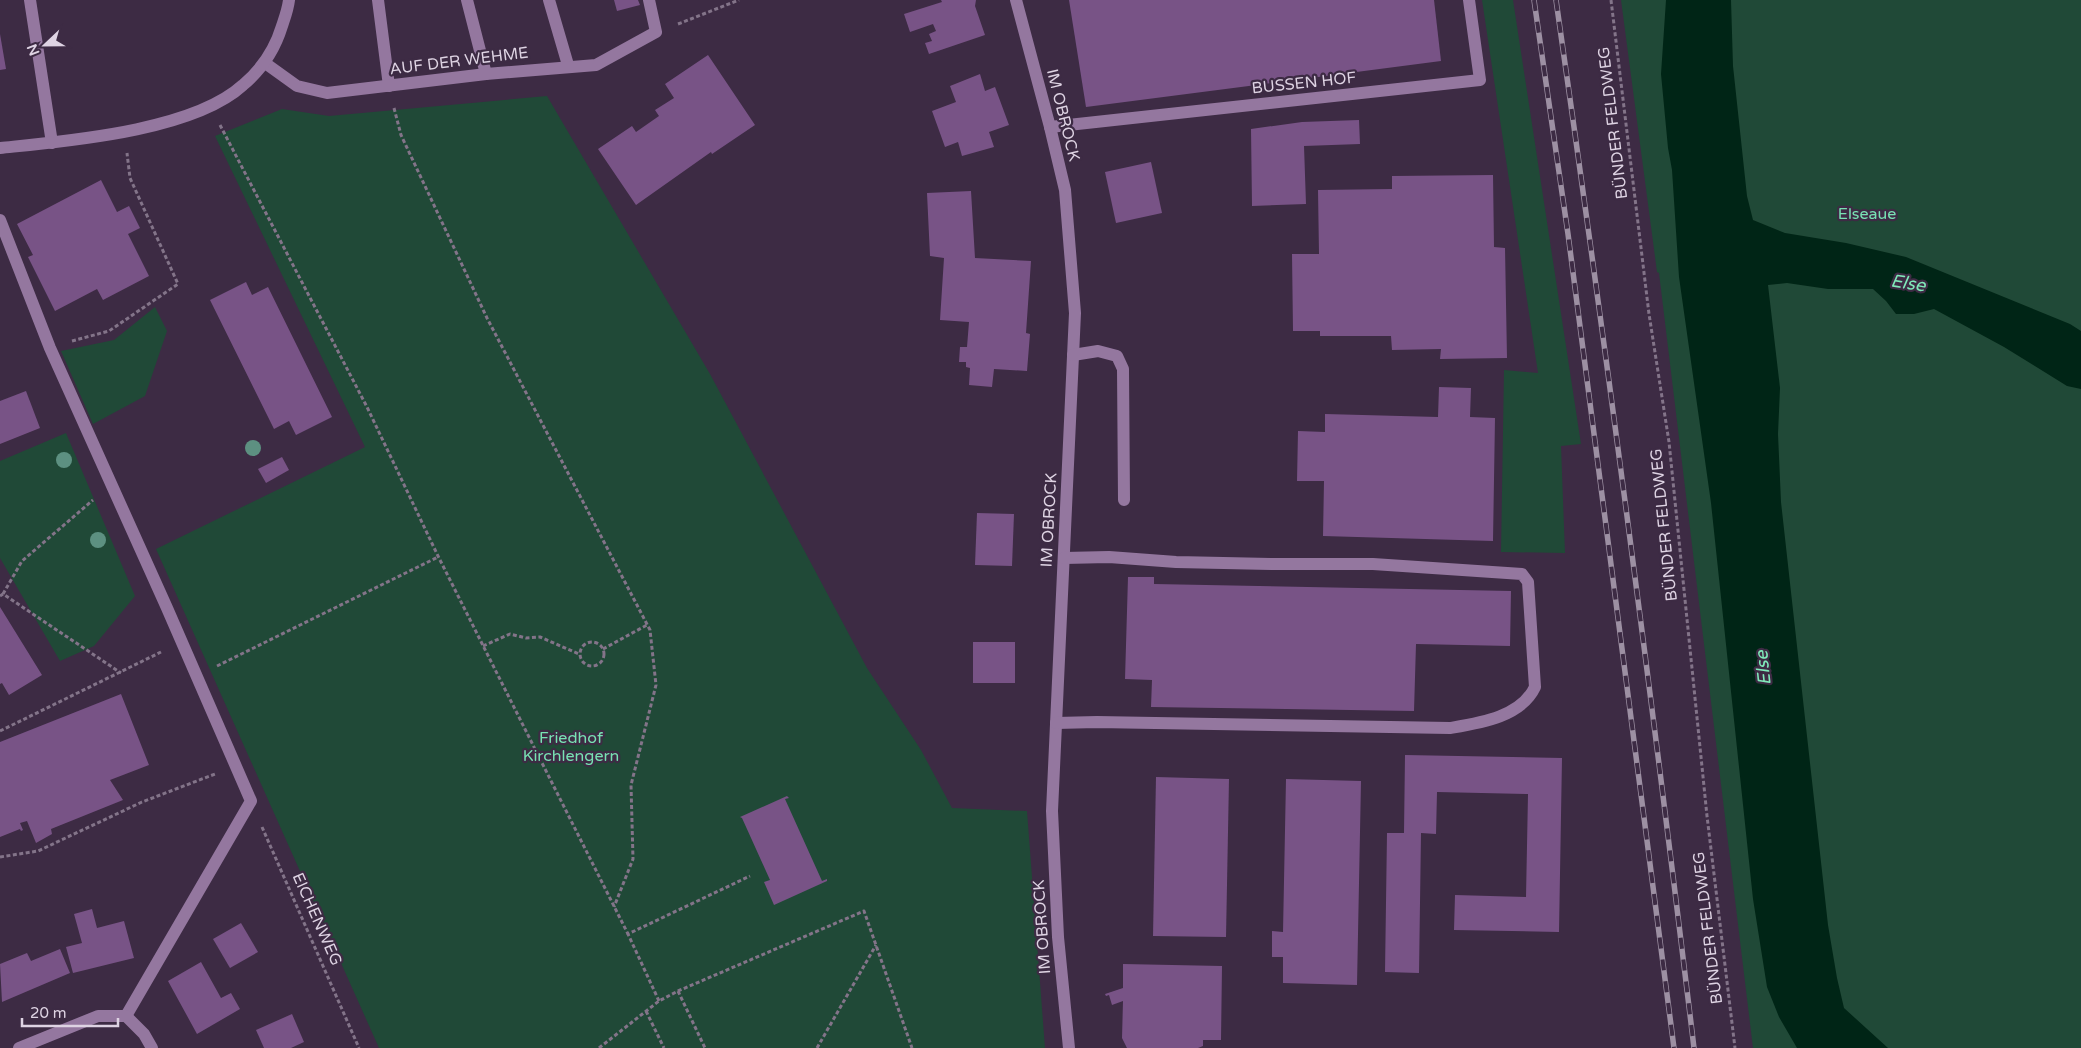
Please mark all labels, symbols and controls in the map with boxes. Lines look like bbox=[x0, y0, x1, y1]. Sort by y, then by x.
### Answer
north arrow bbox=[20, 20, 70, 70]
text: N bbox=[23, 41, 43, 58]
street label: AUF DER WEHME bbox=[389, 43, 529, 79]
street label: BÜNDER FELDWEG bbox=[1594, 46, 1632, 200]
street label: IM OBROCK bbox=[1042, 67, 1084, 164]
street label: BUSSEN HOF bbox=[1251, 68, 1357, 98]
park label: Elseaue bbox=[1838, 204, 1896, 224]
water label: Else bbox=[1889, 269, 1928, 297]
street label: BÜNDER FELDWEG bbox=[1646, 448, 1682, 602]
street label: IM OBROCK bbox=[1037, 472, 1061, 568]
water label: Else bbox=[1750, 649, 1776, 686]
park label: Friedhof Kirchlengern bbox=[523, 728, 619, 766]
street label: BÜNDER FELDWEG bbox=[1689, 851, 1727, 1005]
street label: EICHENWEG bbox=[288, 870, 346, 968]
street label: IM OBROCK bbox=[1029, 879, 1055, 975]
scale bar bbox=[22, 996, 119, 1028]
text: 20 m bbox=[30, 1004, 67, 1022]

